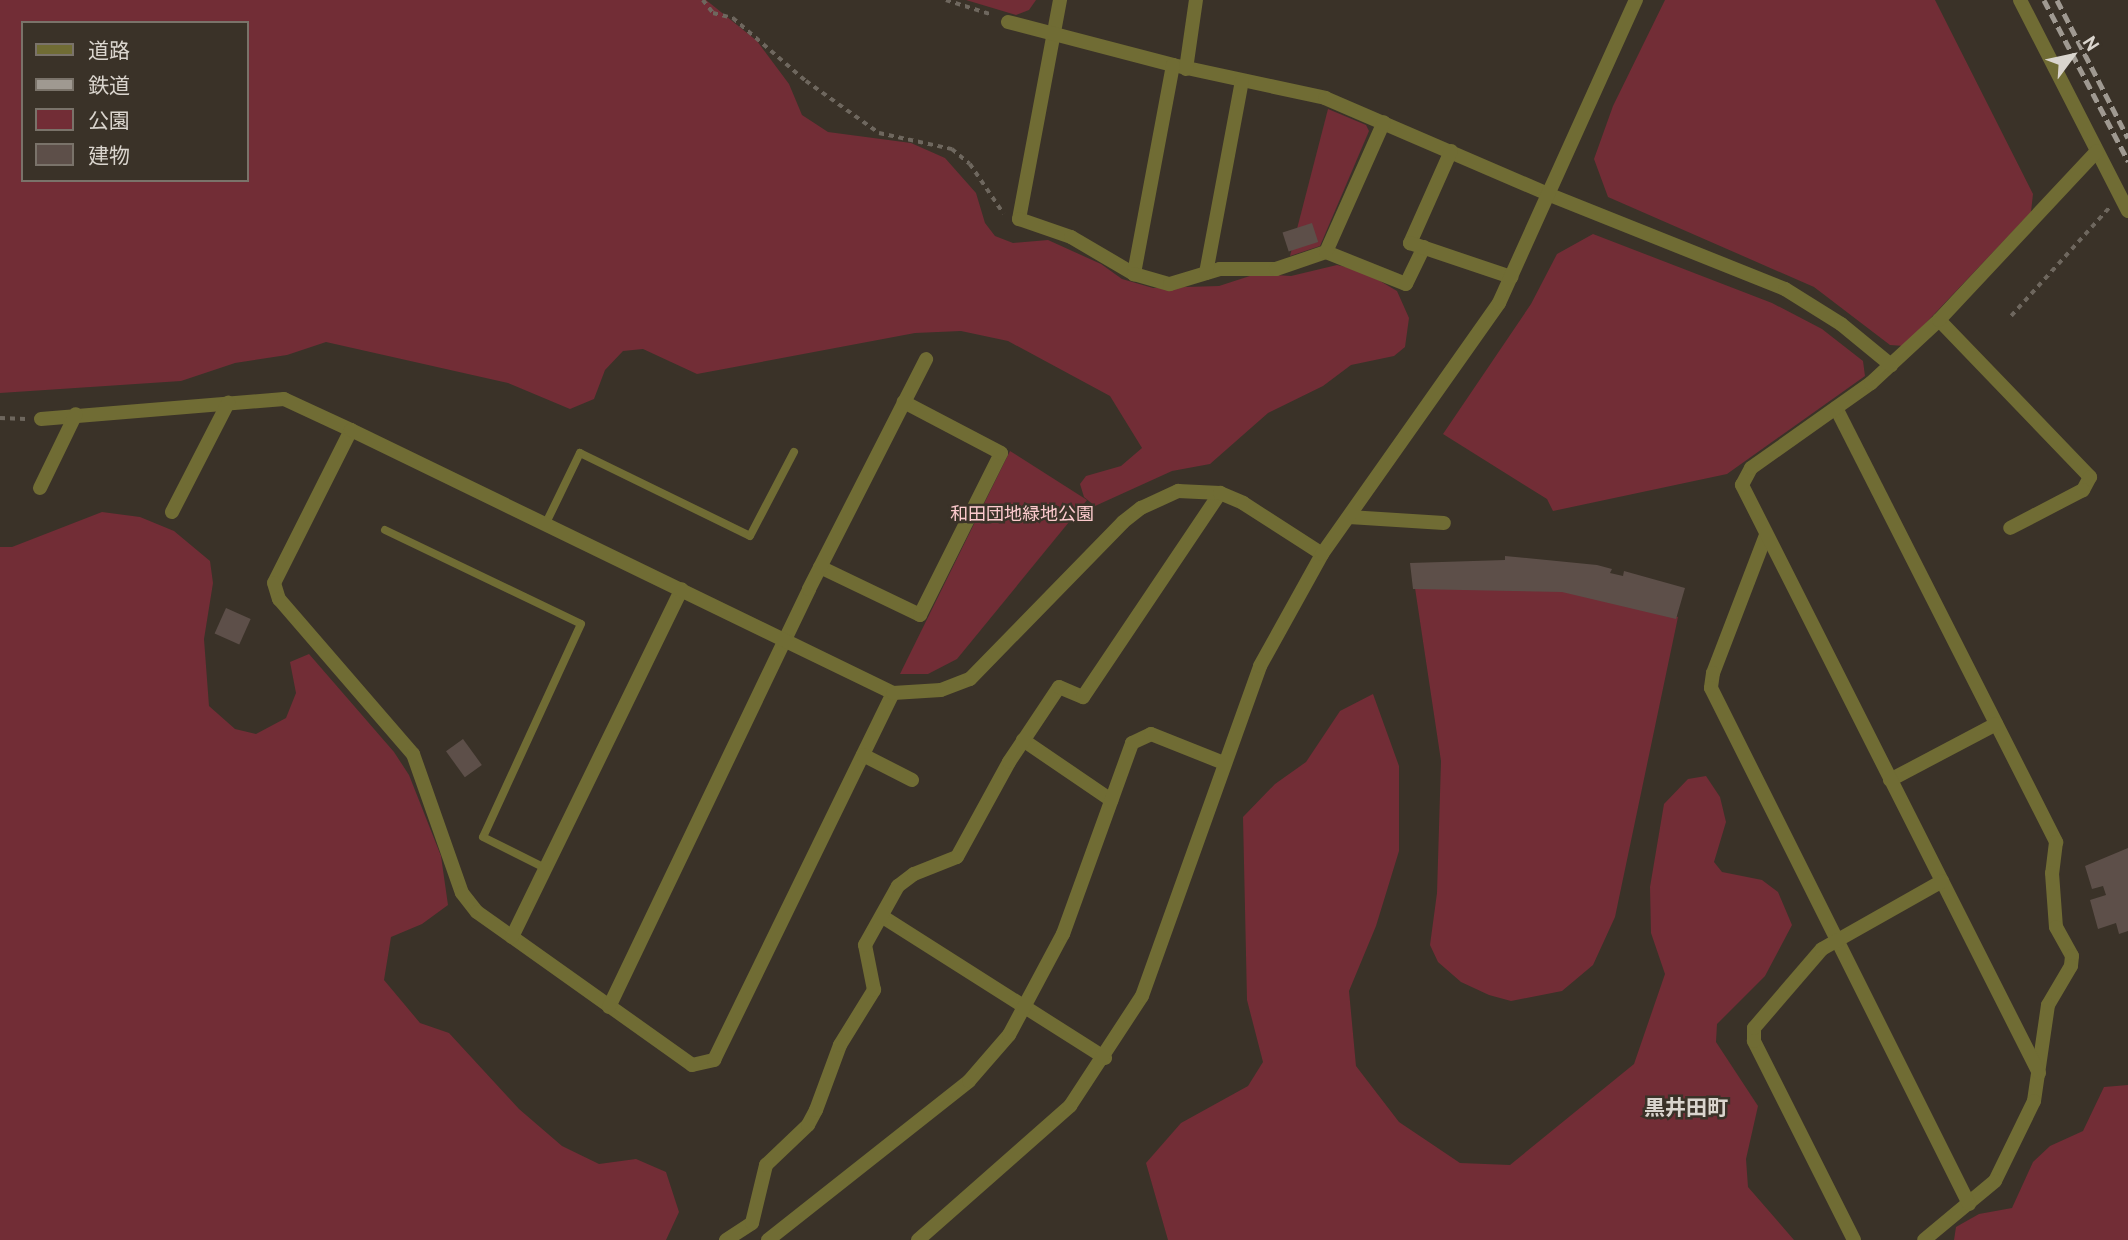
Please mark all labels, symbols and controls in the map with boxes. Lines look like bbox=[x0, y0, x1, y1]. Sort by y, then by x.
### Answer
legend bbox=[21, 21, 248, 182]
north arrow bbox=[2037, 21, 2107, 91]
text: N bbox=[2076, 32, 2103, 57]
text: 道路 bbox=[88, 39, 130, 66]
text: 鉄道 bbox=[88, 74, 130, 101]
text: 公園 bbox=[88, 109, 130, 136]
text: 建物 bbox=[88, 144, 130, 171]
park label: 和田団地緑地公園 bbox=[950, 505, 1094, 527]
district label: 黒井田町 bbox=[1644, 1097, 1728, 1123]

